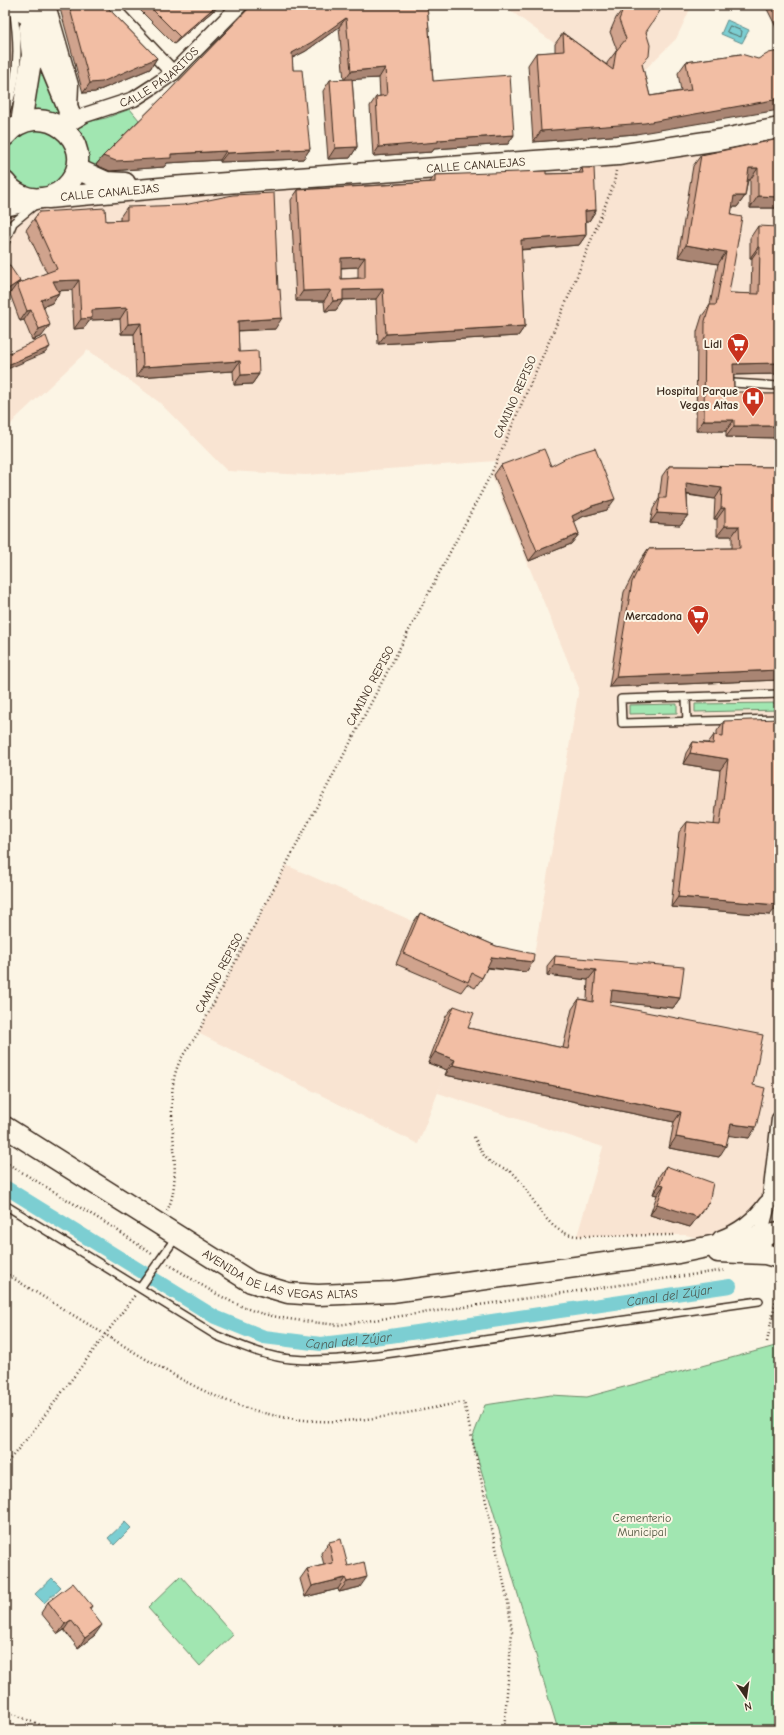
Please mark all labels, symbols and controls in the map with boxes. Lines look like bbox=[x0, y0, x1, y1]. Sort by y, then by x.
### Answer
street label: CALLE PAJARITOS bbox=[118, 44, 202, 110]
street label: CALLE CANALEJAS bbox=[426, 155, 526, 176]
street label: CALLE CANALEJAS bbox=[60, 181, 160, 204]
supermarket icon: Lidl bbox=[725, 331, 751, 364]
place label: Lidl bbox=[704, 337, 722, 351]
street label: CAMINO REPISO bbox=[491, 353, 540, 440]
place label: Hospital Parque Vegas Altas bbox=[656, 384, 738, 412]
hospital icon: Hospital Parque Vegas Altas bbox=[740, 385, 766, 418]
supermarket icon: Mercadona bbox=[685, 603, 711, 636]
place label: Mercadona bbox=[625, 609, 682, 623]
street label: CAMINO REPISO bbox=[343, 643, 397, 729]
street label: CAMINO REPISO bbox=[192, 930, 246, 1016]
street label: AVENIDA DE LAS VEGAS ALTAS bbox=[200, 1246, 358, 1302]
water label: Canal del Zújar bbox=[626, 1282, 714, 1309]
water label: Canal del Zújar bbox=[305, 1329, 393, 1352]
park label: Cementerio Municipal bbox=[613, 1511, 671, 1539]
north arrow bbox=[726, 1677, 766, 1717]
text: N bbox=[743, 1699, 753, 1713]

